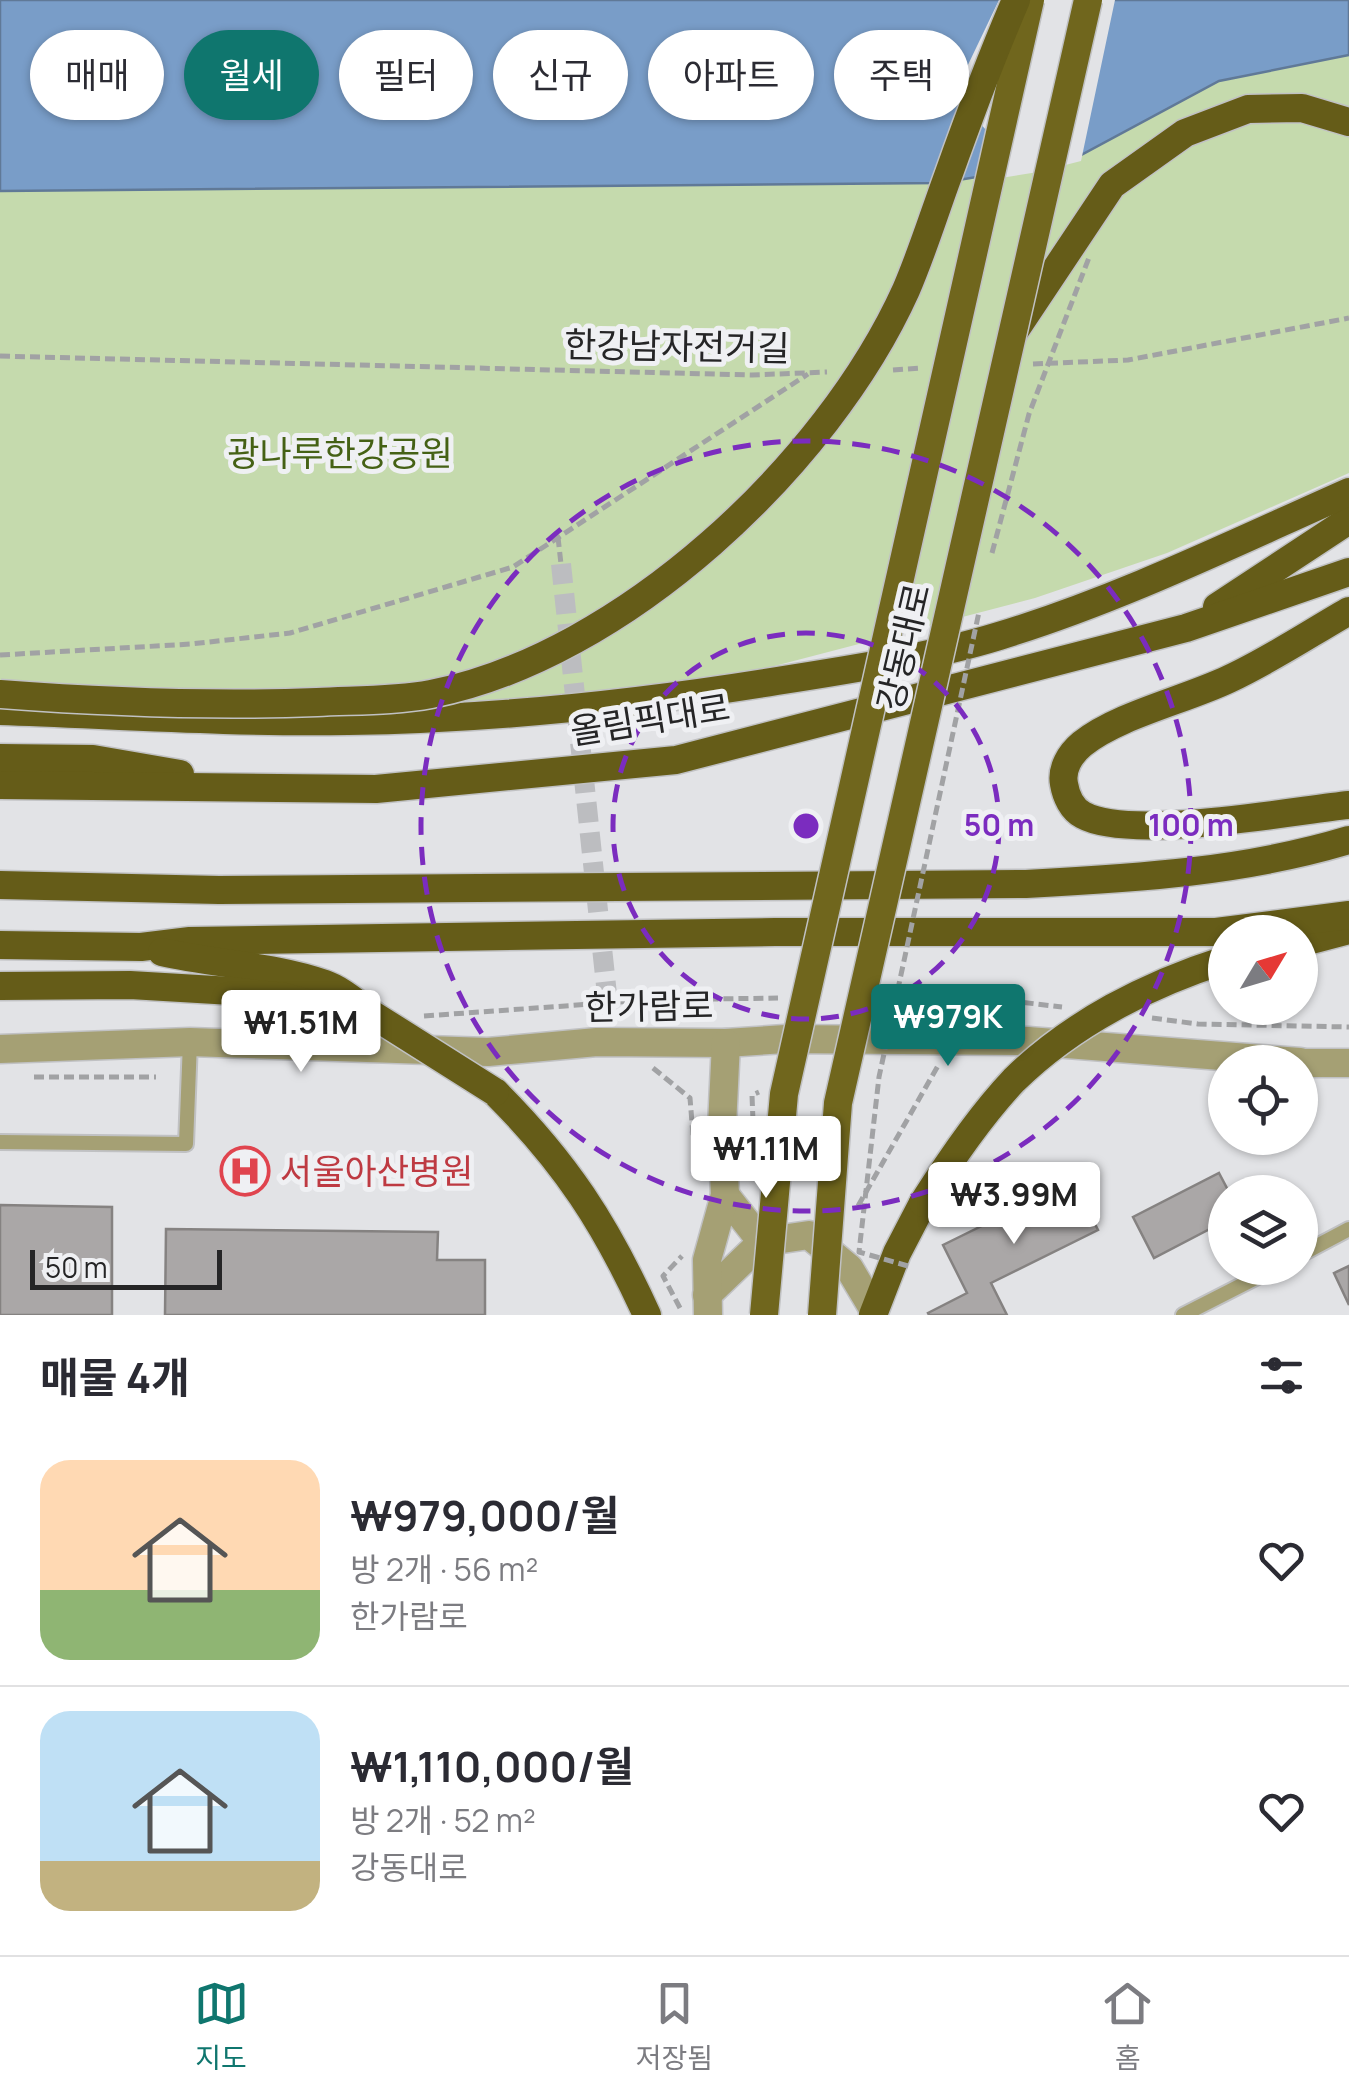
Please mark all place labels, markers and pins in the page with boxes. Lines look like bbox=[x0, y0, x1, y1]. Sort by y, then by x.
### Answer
centre of rings bbox=[788, 808, 824, 844]
pin: ₩979K bbox=[878, 984, 1018, 1069]
pin: ₩1.51M bbox=[220, 990, 382, 1075]
pin: ₩1.11M bbox=[685, 1116, 847, 1201]
hospital icon: 서울아산병원 bbox=[219, 1145, 271, 1197]
place label: 서울아산병원 bbox=[280, 1147, 473, 1195]
pin: ₩3.99M bbox=[933, 1162, 1095, 1247]

